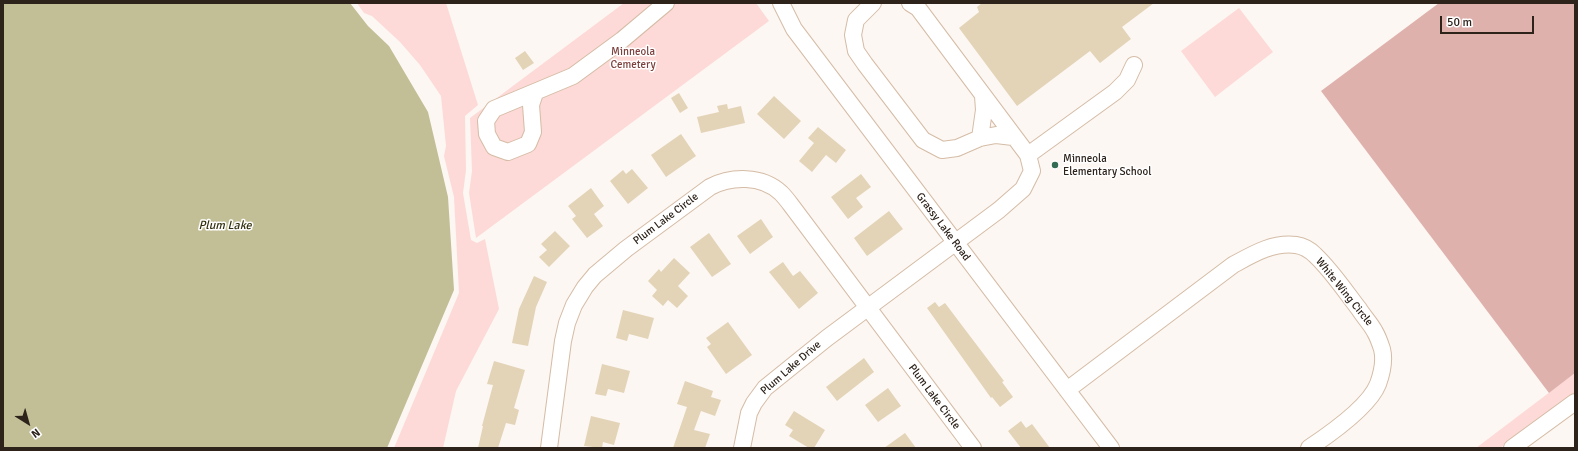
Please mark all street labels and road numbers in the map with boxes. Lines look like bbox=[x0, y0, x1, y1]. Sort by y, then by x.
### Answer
street label: Plum Lake Circle bbox=[631, 190, 701, 248]
street label: Grassy Lake Road bbox=[913, 190, 973, 264]
street label: White Wing Circle bbox=[1313, 255, 1375, 329]
street label: Plum Lake Drive bbox=[758, 338, 824, 398]
street label: Plum Lake Circle bbox=[905, 362, 963, 432]

